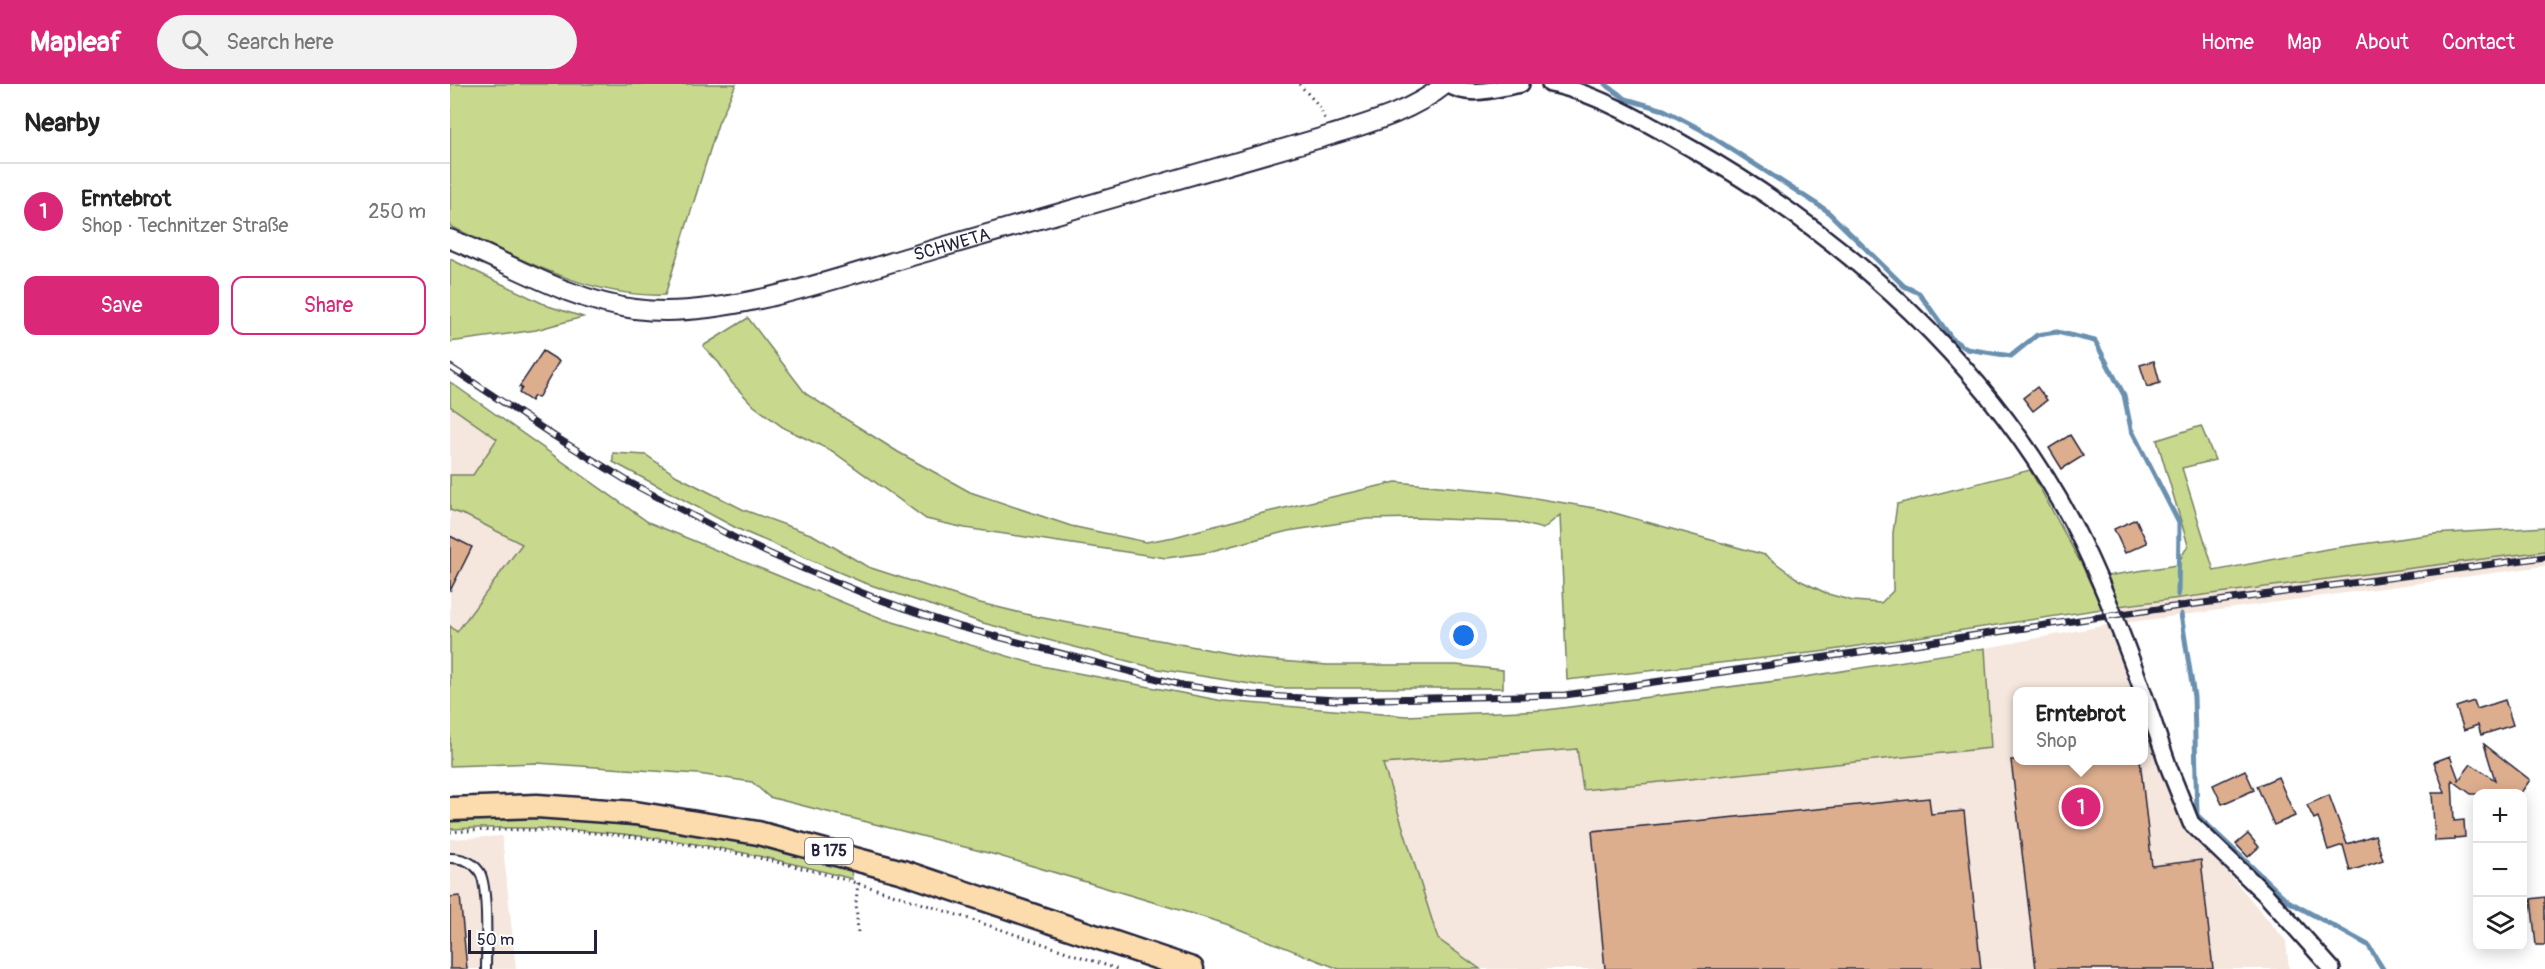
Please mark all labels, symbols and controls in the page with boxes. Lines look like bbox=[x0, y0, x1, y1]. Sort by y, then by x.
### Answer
search box bbox=[157, 15, 577, 69]
text: Mapleaf bbox=[30, 25, 121, 60]
icon: search bbox=[178, 26, 211, 59]
text: Search here bbox=[226, 28, 334, 56]
text: Home bbox=[2201, 29, 2254, 56]
text: Map bbox=[2287, 29, 2322, 56]
text: About bbox=[2355, 29, 2409, 56]
text: Contact bbox=[2442, 29, 2515, 56]
text: Nearby bbox=[24, 107, 100, 139]
text: Erntebrot bbox=[81, 185, 171, 213]
text: 1 bbox=[40, 199, 47, 224]
text: 250 m bbox=[368, 199, 426, 224]
text: Shop · Technitzer Straße bbox=[81, 213, 288, 238]
street label: SCHWETA bbox=[911, 222, 993, 266]
button: Save bbox=[24, 276, 219, 335]
button: Share bbox=[231, 276, 426, 335]
your location bbox=[1449, 621, 1478, 650]
popup bbox=[2013, 687, 2148, 765]
text: Erntebrot bbox=[2035, 700, 2126, 728]
text: Shop bbox=[2035, 728, 2077, 753]
pin: 1 bbox=[2062, 784, 2100, 830]
map controls bbox=[2473, 789, 2527, 951]
button: + bbox=[2473, 789, 2527, 843]
road number: B 175 bbox=[805, 838, 853, 864]
button: − bbox=[2473, 843, 2527, 897]
button: layers bbox=[2473, 897, 2527, 951]
scale bar bbox=[468, 927, 597, 954]
text: 50 m bbox=[477, 930, 514, 950]

